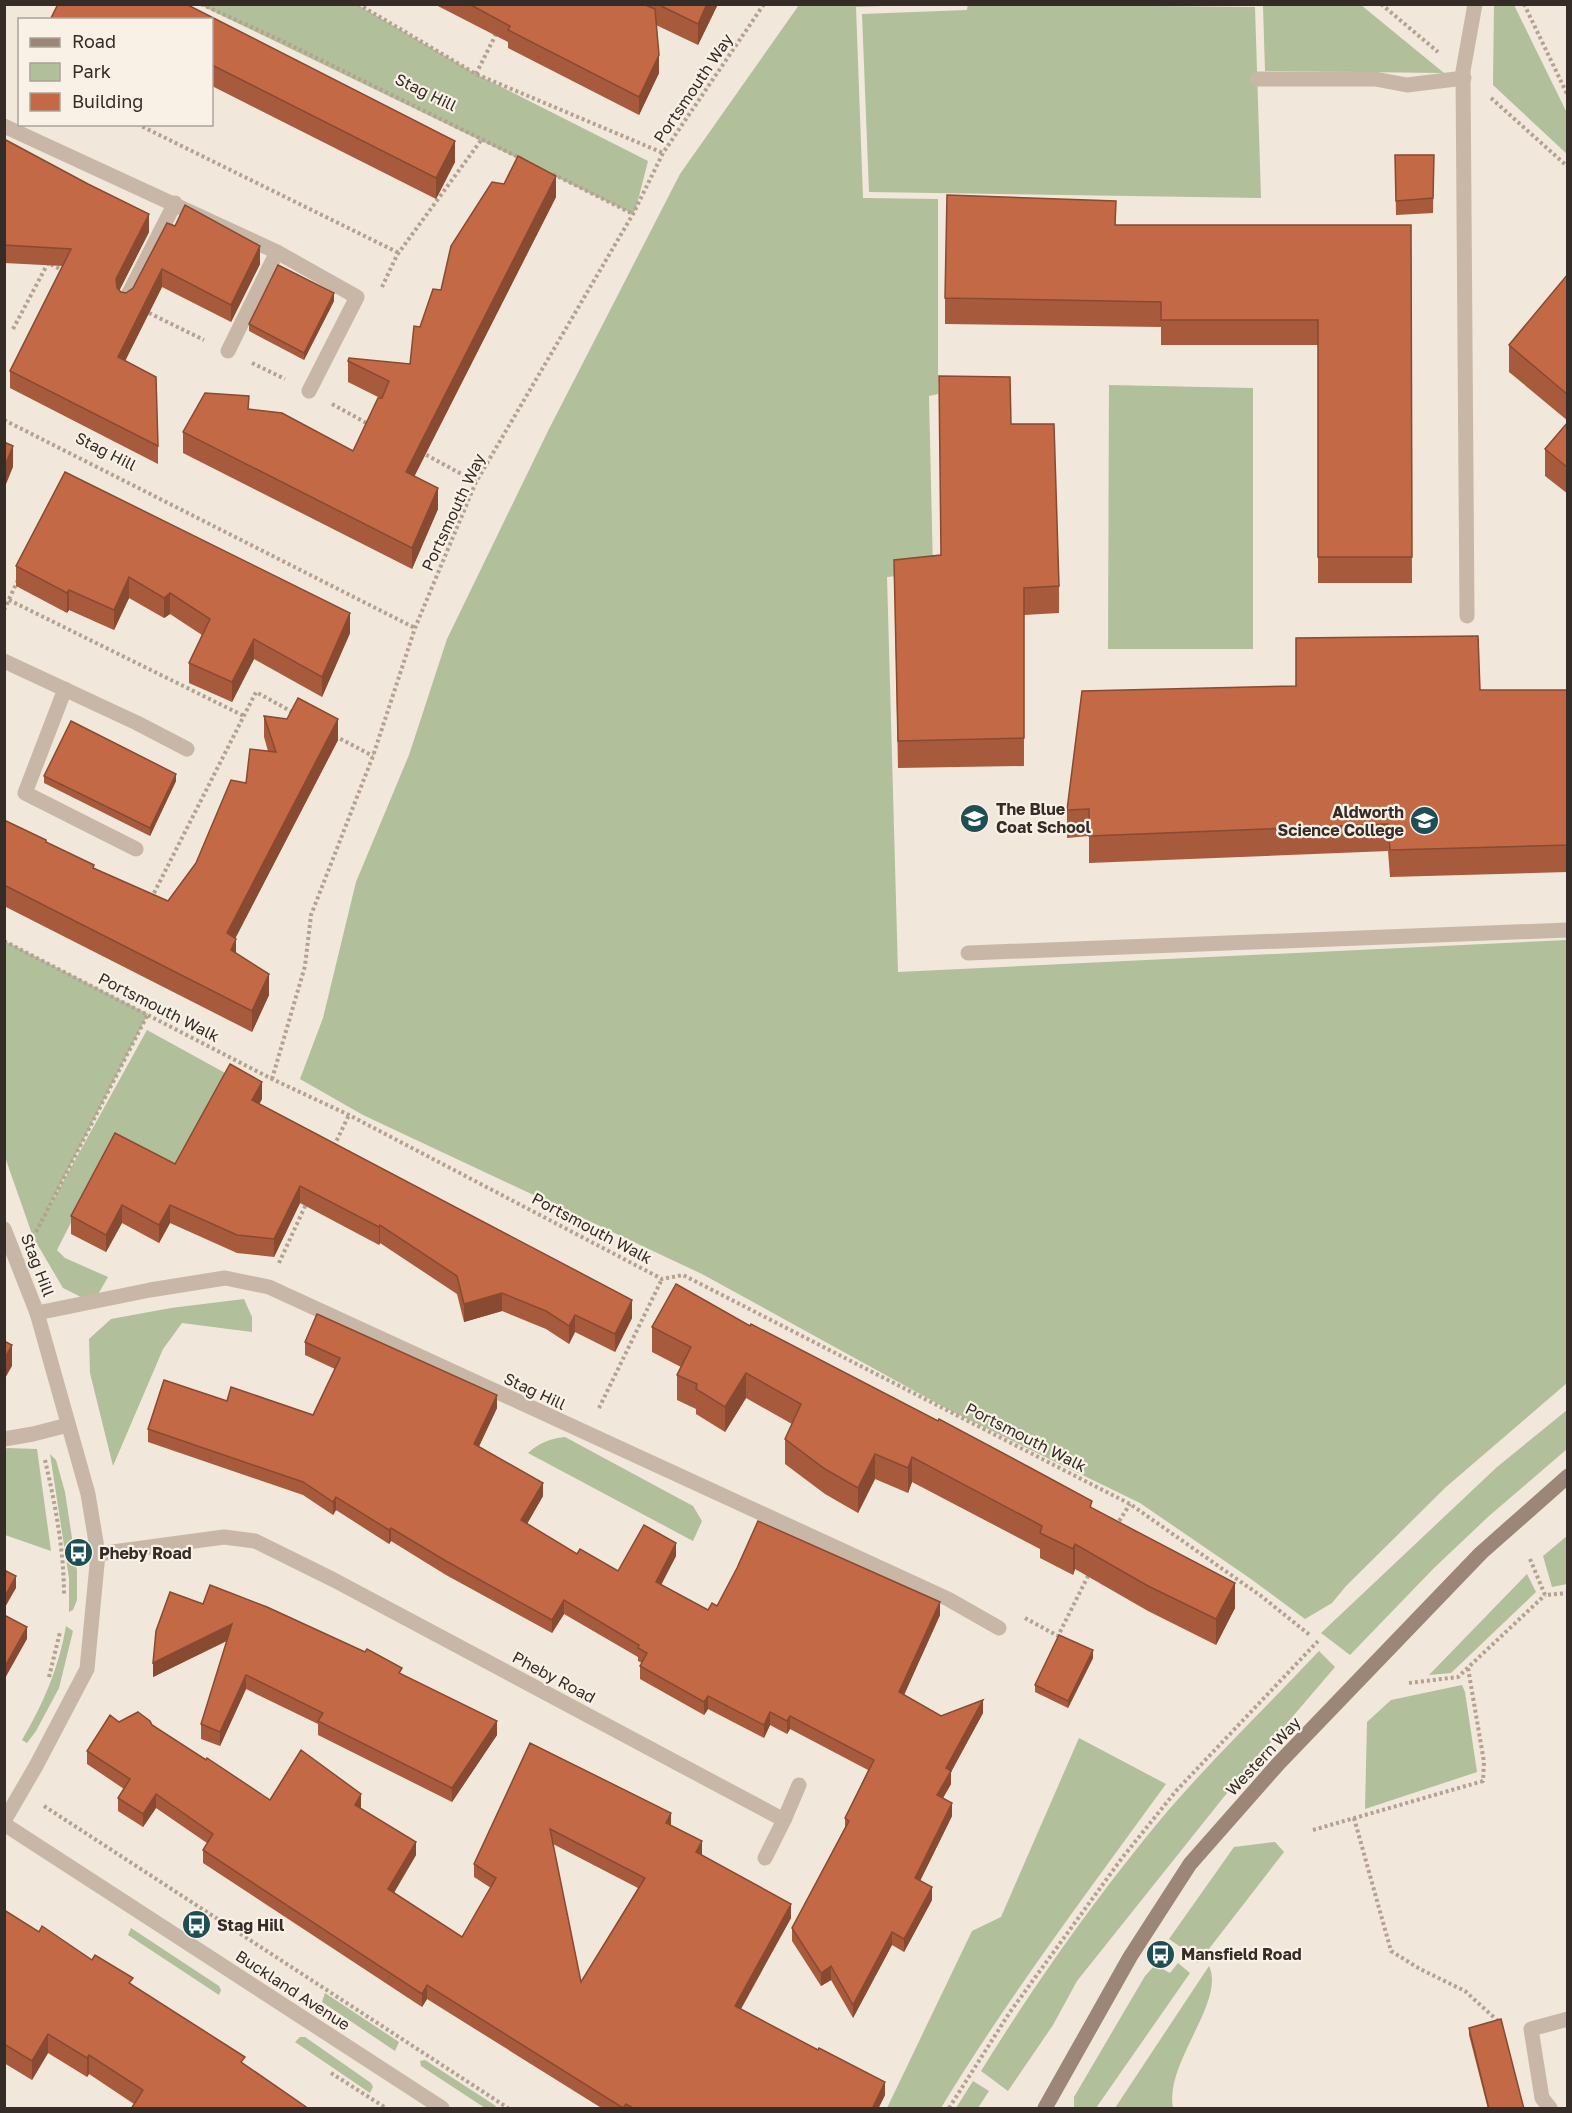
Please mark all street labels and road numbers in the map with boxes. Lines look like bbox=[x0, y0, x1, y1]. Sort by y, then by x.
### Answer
street label: Portsmouth Way bbox=[649, 30, 737, 146]
street label: Stag Hill bbox=[392, 69, 460, 115]
street label: Stag Hill bbox=[72, 427, 140, 475]
street label: Portsmouth Way bbox=[417, 450, 489, 574]
street label: Portsmouth Walk bbox=[95, 968, 223, 1046]
street label: Portsmouth Walk bbox=[529, 1188, 655, 1268]
street label: Stag Hill bbox=[17, 1231, 59, 1299]
street label: Stag Hill bbox=[501, 1368, 569, 1414]
street label: Portsmouth Walk bbox=[962, 1398, 1090, 1476]
street label: Pheby Road bbox=[509, 1647, 599, 1707]
street label: Western Way bbox=[1221, 1712, 1305, 1800]
street label: Buckland Avenue bbox=[232, 1946, 354, 2034]

